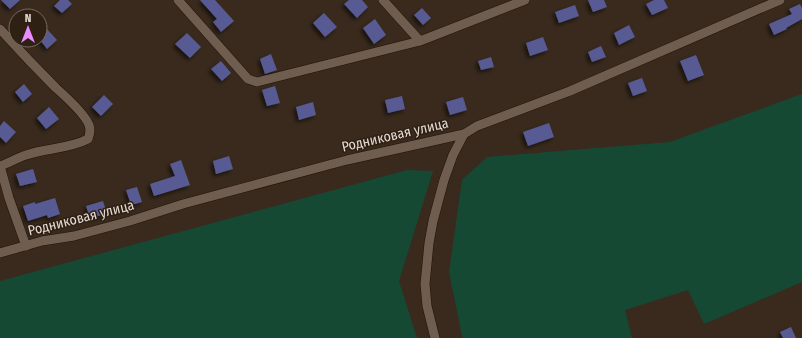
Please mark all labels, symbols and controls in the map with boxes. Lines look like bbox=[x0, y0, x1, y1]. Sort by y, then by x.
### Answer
north arrow bbox=[8, 8, 48, 48]
text: N bbox=[25, 12, 31, 25]
street label: Родниковая улица bbox=[340, 114, 450, 156]
street label: Родниковая улица bbox=[26, 197, 136, 239]

